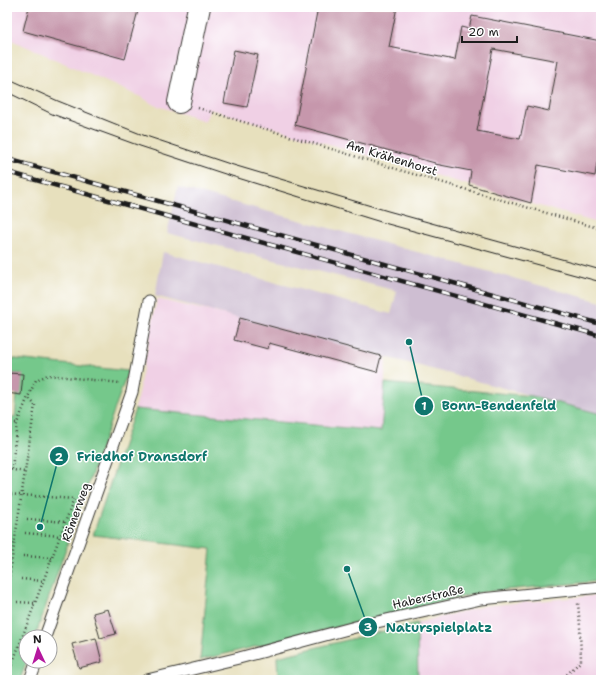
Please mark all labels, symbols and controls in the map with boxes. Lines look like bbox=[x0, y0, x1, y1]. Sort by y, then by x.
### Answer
scale bar bbox=[462, 18, 517, 44]
text: 20 m bbox=[468, 24, 499, 40]
street label: Am Krähenhorst bbox=[344, 137, 440, 179]
callout: Bonn-Bendenfeld bbox=[414, 393, 565, 418]
text: Bonn-Bendenfeld bbox=[442, 397, 556, 414]
text: 1 bbox=[421, 398, 427, 414]
callout: Friedhof Dransdorf bbox=[49, 444, 215, 469]
text: Friedhof Dransdorf bbox=[77, 448, 208, 465]
text: 2 bbox=[55, 449, 64, 465]
street label: Römerweg bbox=[58, 480, 94, 544]
street label: Haberstraße bbox=[391, 581, 465, 613]
callout: Naturspielplatz bbox=[358, 614, 500, 639]
text: 3 bbox=[364, 619, 372, 635]
text: Naturspielplatz bbox=[386, 619, 492, 636]
north arrow bbox=[18, 629, 58, 669]
text: N bbox=[32, 632, 42, 647]

